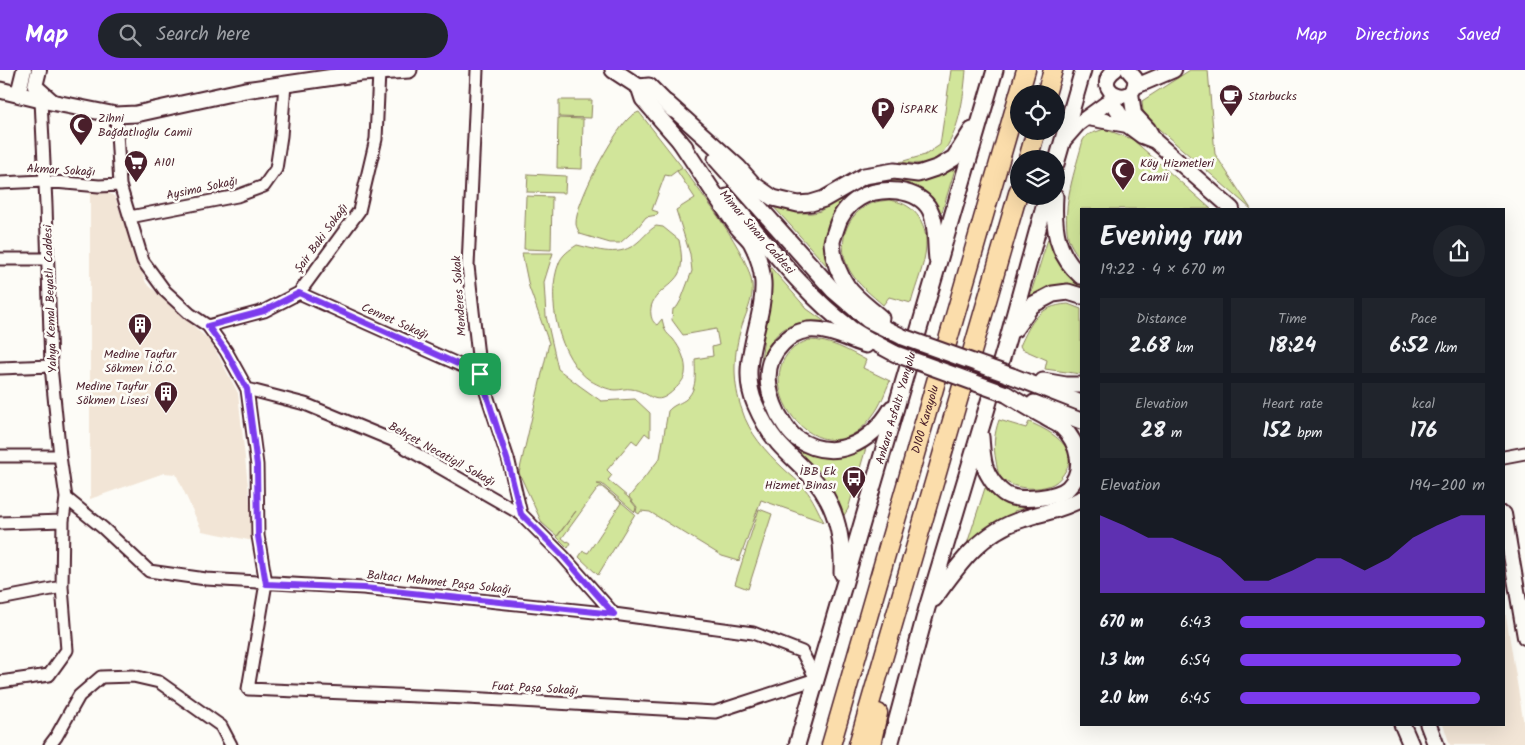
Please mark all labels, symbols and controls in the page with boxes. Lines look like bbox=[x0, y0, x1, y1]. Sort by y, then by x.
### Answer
search box bbox=[98, 13, 448, 58]
text: Map bbox=[25, 16, 68, 55]
text: Search here bbox=[156, 20, 250, 50]
icon: search bbox=[116, 21, 144, 49]
text: Map bbox=[1295, 21, 1327, 50]
text: Directions bbox=[1355, 21, 1429, 50]
text: Saved bbox=[1457, 21, 1500, 50]
cafe icon: Starbucks bbox=[1218, 83, 1244, 117]
map controls bbox=[1010, 85, 1065, 205]
button: locate bbox=[1010, 85, 1065, 140]
place label: Starbucks bbox=[1248, 87, 1297, 106]
parking icon: İSPARK bbox=[870, 96, 896, 130]
place label: İSPARK bbox=[900, 100, 939, 119]
place label: Zihni Bağdatlıoğlu Camii bbox=[98, 109, 193, 142]
mosque icon: Zihni Bağdatlıoğlu Camii bbox=[68, 112, 94, 146]
supermarket icon: A101 bbox=[123, 149, 149, 183]
button: layers bbox=[1010, 150, 1065, 205]
place label: A101 bbox=[154, 153, 175, 172]
place label: Köy Hizmetleri Camii bbox=[1140, 154, 1215, 187]
mosque icon: Köy Hizmetleri Camii bbox=[1110, 157, 1136, 191]
street label: Akmar Sokağı bbox=[26, 159, 96, 182]
street label: Aysima Sokağı bbox=[165, 172, 240, 205]
street label: Mimar Sinan Caddesi bbox=[714, 186, 800, 280]
street label: Şair Baki Sokağı bbox=[290, 199, 353, 277]
text: Evening run bbox=[1100, 215, 1243, 260]
street label: Yahya Kemal Beyatlı Caddesi bbox=[38, 223, 63, 373]
button: share bbox=[1433, 225, 1485, 277]
street label: Menderes Sokak bbox=[447, 255, 472, 337]
text: 19:22 · 4 × 670 m bbox=[1100, 257, 1225, 282]
street label: Cennet Sokağı bbox=[358, 298, 432, 345]
text: Distance bbox=[1136, 308, 1187, 330]
text: Time bbox=[1278, 308, 1307, 330]
text: Pace bbox=[1410, 308, 1437, 330]
building icon: Medine Tayfur Sökmen İ.Ö.O. bbox=[127, 312, 153, 346]
text: 2.68 bbox=[1129, 330, 1170, 363]
text: 18:24 bbox=[1269, 330, 1316, 363]
text: 6:52 bbox=[1390, 330, 1429, 363]
text: km bbox=[1170, 337, 1194, 359]
text: /km bbox=[1429, 337, 1457, 359]
place label: Medine Tayfur Sökmen İ.Ö.O. bbox=[104, 345, 177, 378]
street label: Ankara Asfaltı Yanyolu bbox=[871, 350, 922, 467]
pin bbox=[459, 353, 501, 395]
icon: arrive bbox=[466, 360, 494, 388]
place label: Medine Tayfur Sökmen Lisesi bbox=[76, 377, 149, 410]
building icon: Medine Tayfur Sökmen Lisesi bbox=[153, 380, 179, 414]
street label: D100 Karayolu bbox=[907, 383, 945, 456]
text: Elevation bbox=[1135, 393, 1188, 415]
text: Heart rate bbox=[1262, 393, 1323, 415]
text: kcal bbox=[1412, 393, 1435, 415]
text: 28 bbox=[1141, 415, 1165, 448]
text: 152 bbox=[1262, 415, 1292, 448]
text: 176 bbox=[1410, 415, 1437, 448]
street label: Behçet Necatigil Sokağı bbox=[385, 417, 499, 492]
text: m bbox=[1165, 422, 1182, 444]
text: bpm bbox=[1292, 422, 1323, 444]
place label: İBB Ek Hizmet Binası bbox=[765, 462, 836, 495]
bus stop icon: İBB Ek Hizmet Binası bbox=[841, 465, 867, 499]
text: Elevation bbox=[1100, 473, 1161, 498]
text: 194–200 m bbox=[1409, 473, 1485, 498]
street label: Baltacı Mehmet Paşa Sokağı bbox=[366, 565, 512, 600]
text: 670 m bbox=[1100, 610, 1144, 635]
text: 6:43 bbox=[1180, 610, 1211, 635]
text: 1.3 km bbox=[1100, 648, 1145, 673]
text: 6:54 bbox=[1180, 648, 1210, 673]
street label: Fuat Paşa Sokağı bbox=[491, 677, 579, 700]
text: 2.0 km bbox=[1100, 686, 1148, 711]
text: 6:45 bbox=[1180, 686, 1210, 711]

